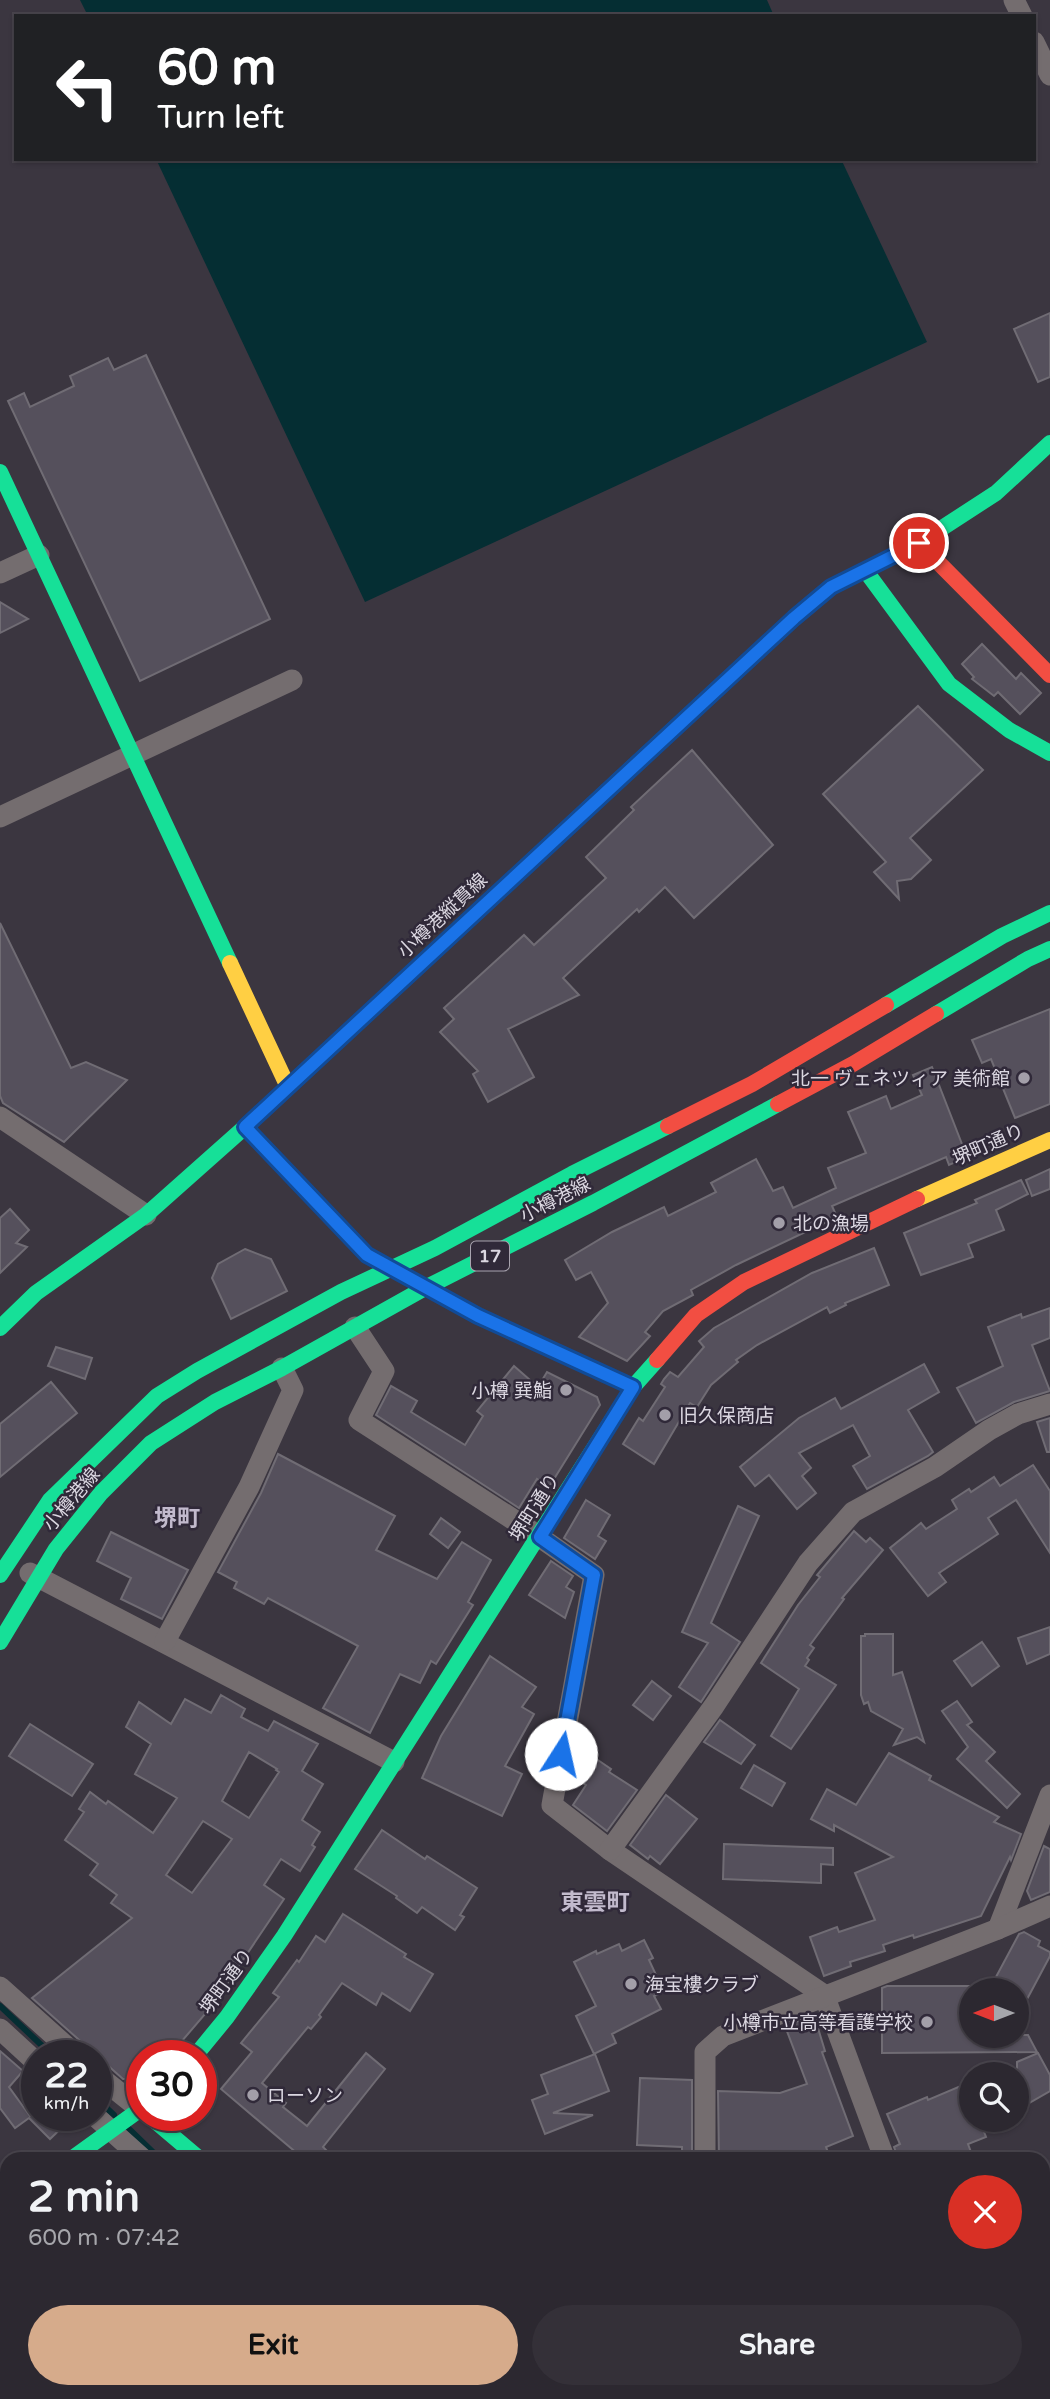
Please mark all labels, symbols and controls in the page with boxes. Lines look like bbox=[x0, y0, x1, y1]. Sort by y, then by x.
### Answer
text: 60 m bbox=[157, 39, 276, 98]
icon: left bbox=[42, 42, 133, 133]
text: Turn left bbox=[157, 99, 284, 137]
pin bbox=[889, 513, 949, 573]
icon: arrive bbox=[900, 524, 938, 562]
street label: 小樽港縦貫線 bbox=[393, 869, 492, 963]
place label: 北一 ヴェネツィア 美術館 bbox=[791, 1068, 1010, 1090]
marker: 北一 ヴェネツィア 美術館 bbox=[1016, 1070, 1032, 1086]
street label: 堺町通り bbox=[949, 1119, 1028, 1170]
street label: 小樽港線 bbox=[517, 1173, 594, 1227]
place label: 北の漁場 bbox=[793, 1213, 869, 1235]
marker: 北の漁場 bbox=[771, 1215, 787, 1231]
road number: 17 bbox=[471, 1241, 509, 1270]
place label: 小樽 巽鮨 bbox=[471, 1380, 552, 1402]
marker: 小樽 巽鮨 bbox=[558, 1382, 574, 1398]
place label: 旧久保商店 bbox=[679, 1405, 774, 1427]
marker: 旧久保商店 bbox=[657, 1407, 673, 1423]
street label: 小樽港線 bbox=[39, 1463, 105, 1536]
street label: 堺町通り bbox=[505, 1469, 564, 1546]
district label: 堺町 bbox=[154, 1505, 200, 1533]
position arrow bbox=[524, 1717, 598, 1791]
district label: 東雲町 bbox=[561, 1889, 630, 1917]
street label: 堺町通り bbox=[196, 1944, 258, 2019]
place label: 海宝樓クラブ bbox=[645, 1974, 759, 1996]
marker: 海宝樓クラブ bbox=[623, 1976, 639, 1992]
north arrow bbox=[959, 1978, 1029, 2048]
map controls bbox=[959, 1978, 1029, 2132]
place label: 小樽市立高等看護学校 bbox=[723, 2012, 913, 2034]
marker: 小樽市立高等看護学校 bbox=[919, 2014, 935, 2030]
speed limit sign: 30 bbox=[126, 2040, 217, 2131]
text: 22 bbox=[45, 2055, 88, 2097]
button: search bbox=[959, 2062, 1029, 2132]
place label: ローソン bbox=[267, 2085, 343, 2107]
marker: ローソン bbox=[245, 2087, 261, 2103]
text: km/h bbox=[44, 2092, 89, 2114]
text: 2 min bbox=[28, 2172, 140, 2223]
button: close bbox=[948, 2175, 1022, 2249]
text: 600 m · 07:42 bbox=[28, 2224, 180, 2252]
button: Exit bbox=[28, 2305, 518, 2385]
button: Share bbox=[532, 2305, 1022, 2385]

